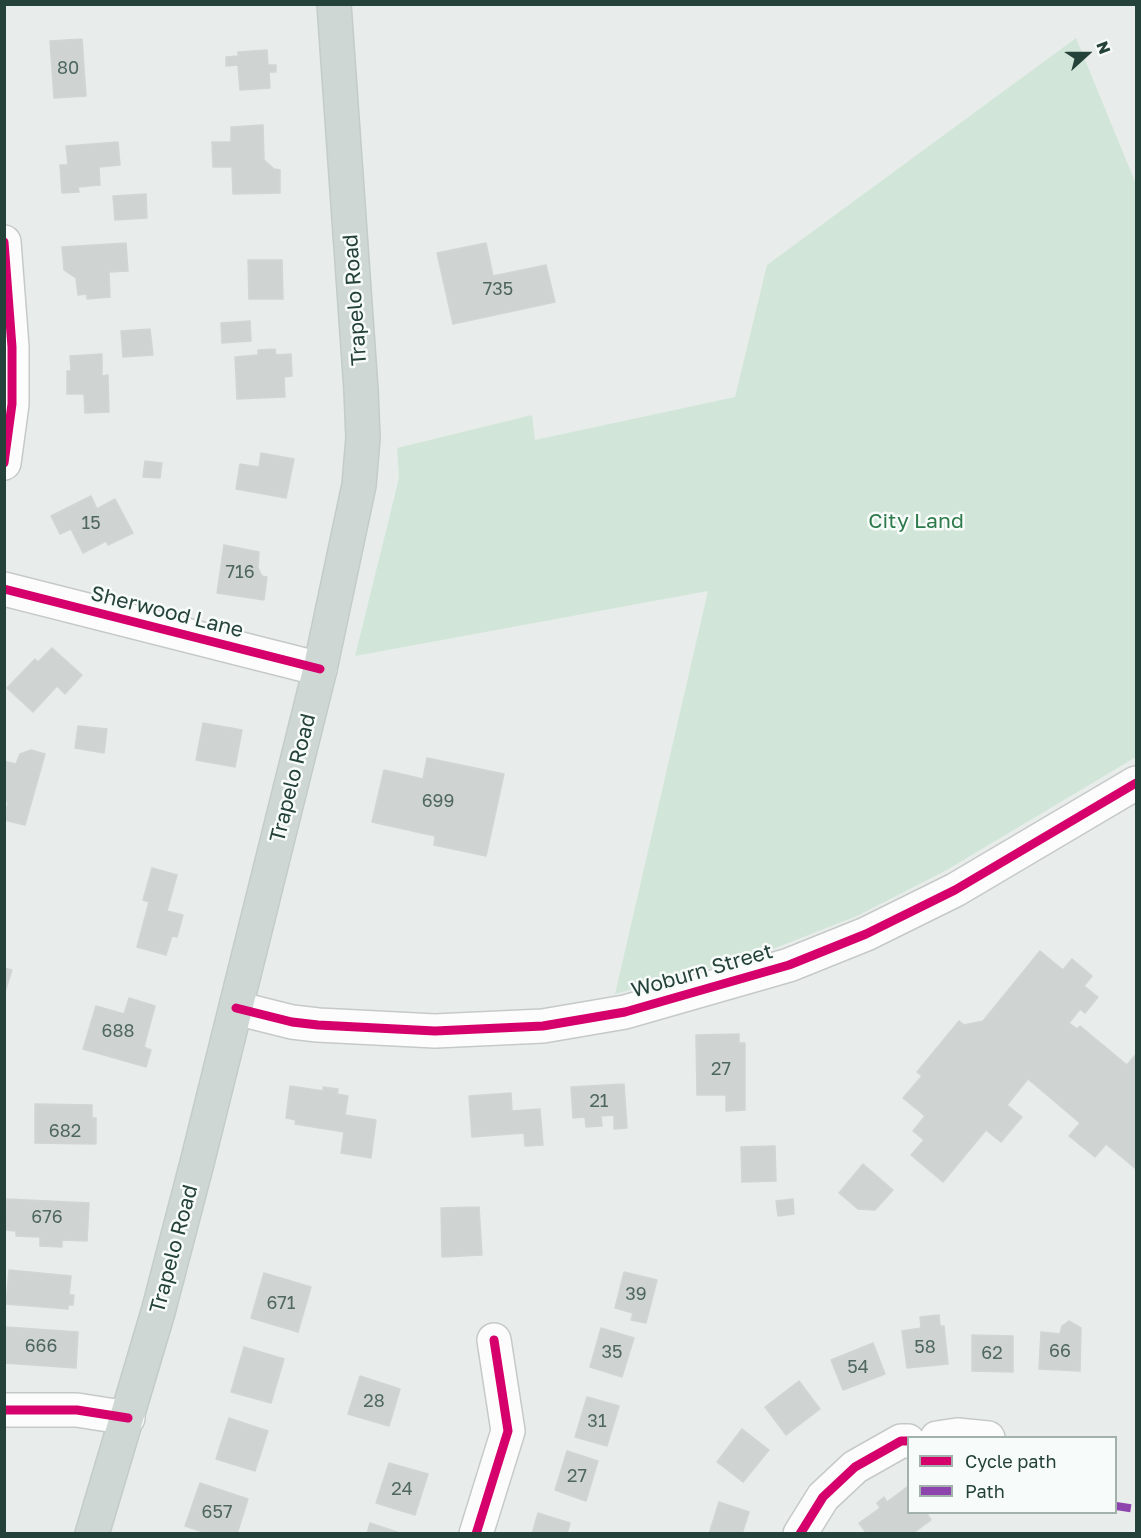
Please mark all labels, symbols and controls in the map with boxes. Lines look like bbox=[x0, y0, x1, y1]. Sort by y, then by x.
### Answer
north arrow bbox=[1057, 24, 1117, 84]
text: N bbox=[1092, 38, 1115, 57]
house number: 80 bbox=[57, 57, 79, 79]
street label: Trapelo Road bbox=[338, 233, 372, 367]
house number: 735 bbox=[483, 278, 513, 300]
park label: City Land bbox=[868, 508, 964, 534]
house number: 15 bbox=[81, 512, 101, 534]
house number: 716 bbox=[225, 561, 255, 583]
street label: Sherwood Lane bbox=[88, 581, 246, 643]
street label: Trapelo Road bbox=[265, 711, 321, 845]
house number: 699 bbox=[422, 790, 454, 812]
street label: Woburn Street bbox=[628, 939, 776, 1003]
house number: 688 bbox=[102, 1020, 134, 1042]
house number: 27 bbox=[711, 1058, 731, 1080]
house number: 21 bbox=[589, 1090, 609, 1112]
house number: 682 bbox=[49, 1120, 81, 1142]
street label: Trapelo Road bbox=[145, 1182, 203, 1316]
house number: 676 bbox=[31, 1206, 63, 1228]
house number: 39 bbox=[625, 1283, 647, 1305]
house number: 671 bbox=[266, 1292, 296, 1314]
house number: 666 bbox=[25, 1335, 57, 1357]
house number: 58 bbox=[914, 1336, 936, 1358]
house number: 66 bbox=[1049, 1340, 1071, 1362]
house number: 35 bbox=[602, 1341, 622, 1363]
house number: 62 bbox=[981, 1342, 1003, 1364]
house number: 54 bbox=[847, 1356, 869, 1378]
house number: 28 bbox=[363, 1390, 385, 1412]
house number: 31 bbox=[587, 1410, 607, 1432]
legend bbox=[907, 1436, 1117, 1514]
text: Cycle path bbox=[965, 1450, 1057, 1472]
house number: 27 bbox=[567, 1465, 587, 1487]
house number: 24 bbox=[391, 1478, 413, 1500]
text: Path bbox=[965, 1480, 1005, 1502]
house number: 657 bbox=[202, 1501, 232, 1523]

